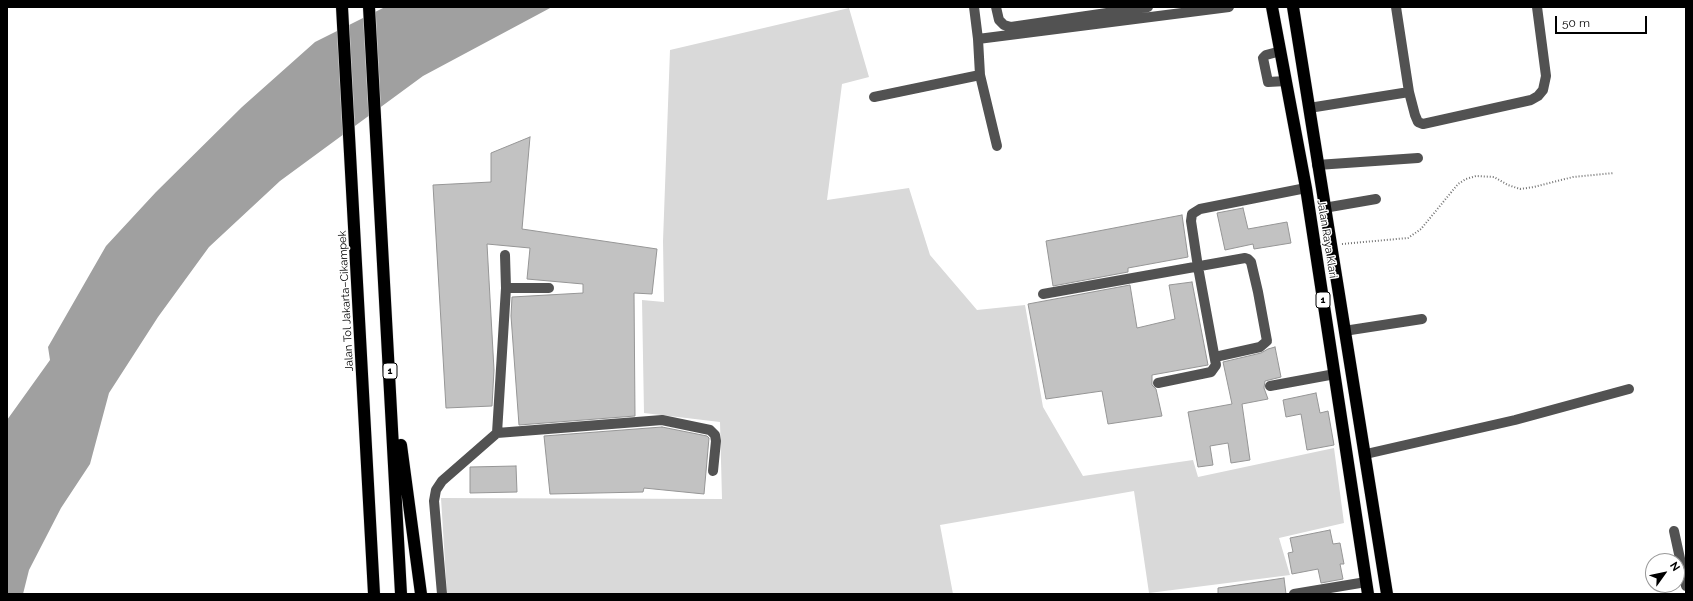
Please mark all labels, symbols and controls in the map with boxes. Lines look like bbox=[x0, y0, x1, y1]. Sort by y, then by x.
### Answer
scale bar bbox=[1557, 8, 1649, 34]
text: 50 m bbox=[1562, 16, 1590, 30]
street label: Jalan Raya Klari bbox=[1314, 199, 1340, 279]
street label: Jalan Tol Jakarta–Cikampek bbox=[336, 230, 356, 372]
road number: 1 bbox=[1316, 292, 1330, 308]
road number: 1 bbox=[383, 363, 397, 379]
north arrow bbox=[1645, 553, 1685, 593]
text: N bbox=[1667, 560, 1682, 574]

